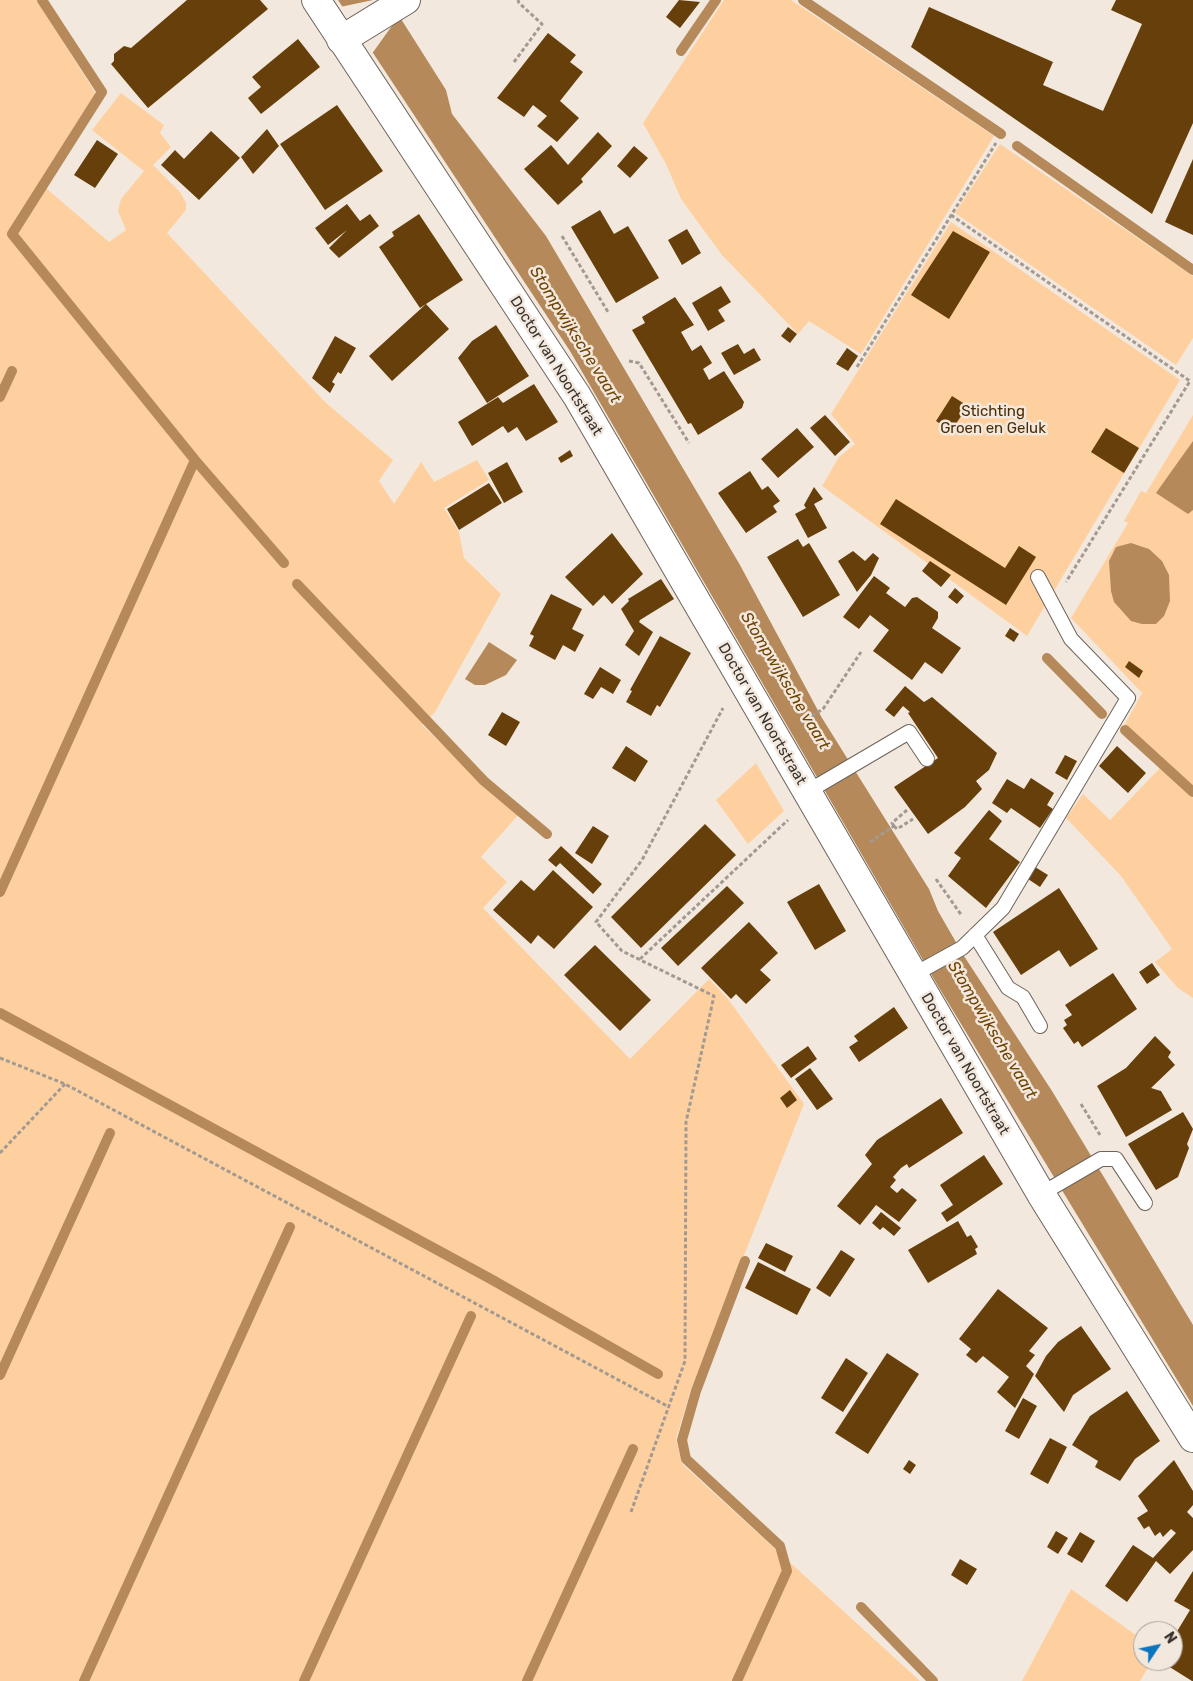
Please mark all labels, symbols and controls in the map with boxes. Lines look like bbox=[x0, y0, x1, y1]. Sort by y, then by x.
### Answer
water label: Stompwijksche vaart bbox=[525, 263, 625, 407]
street label: Doctor van Noortstraat bbox=[506, 293, 606, 439]
park label: Stichting Groen en Geluk bbox=[940, 403, 1046, 438]
water label: Stompwijksche vaart bbox=[736, 609, 834, 753]
street label: Doctor van Noortstraat bbox=[714, 640, 810, 788]
water label: Stompwijksche vaart bbox=[943, 958, 1041, 1102]
street label: Doctor van Noortstraat bbox=[917, 990, 1013, 1138]
north arrow bbox=[1133, 1621, 1183, 1671]
text: N bbox=[1160, 1629, 1180, 1647]

